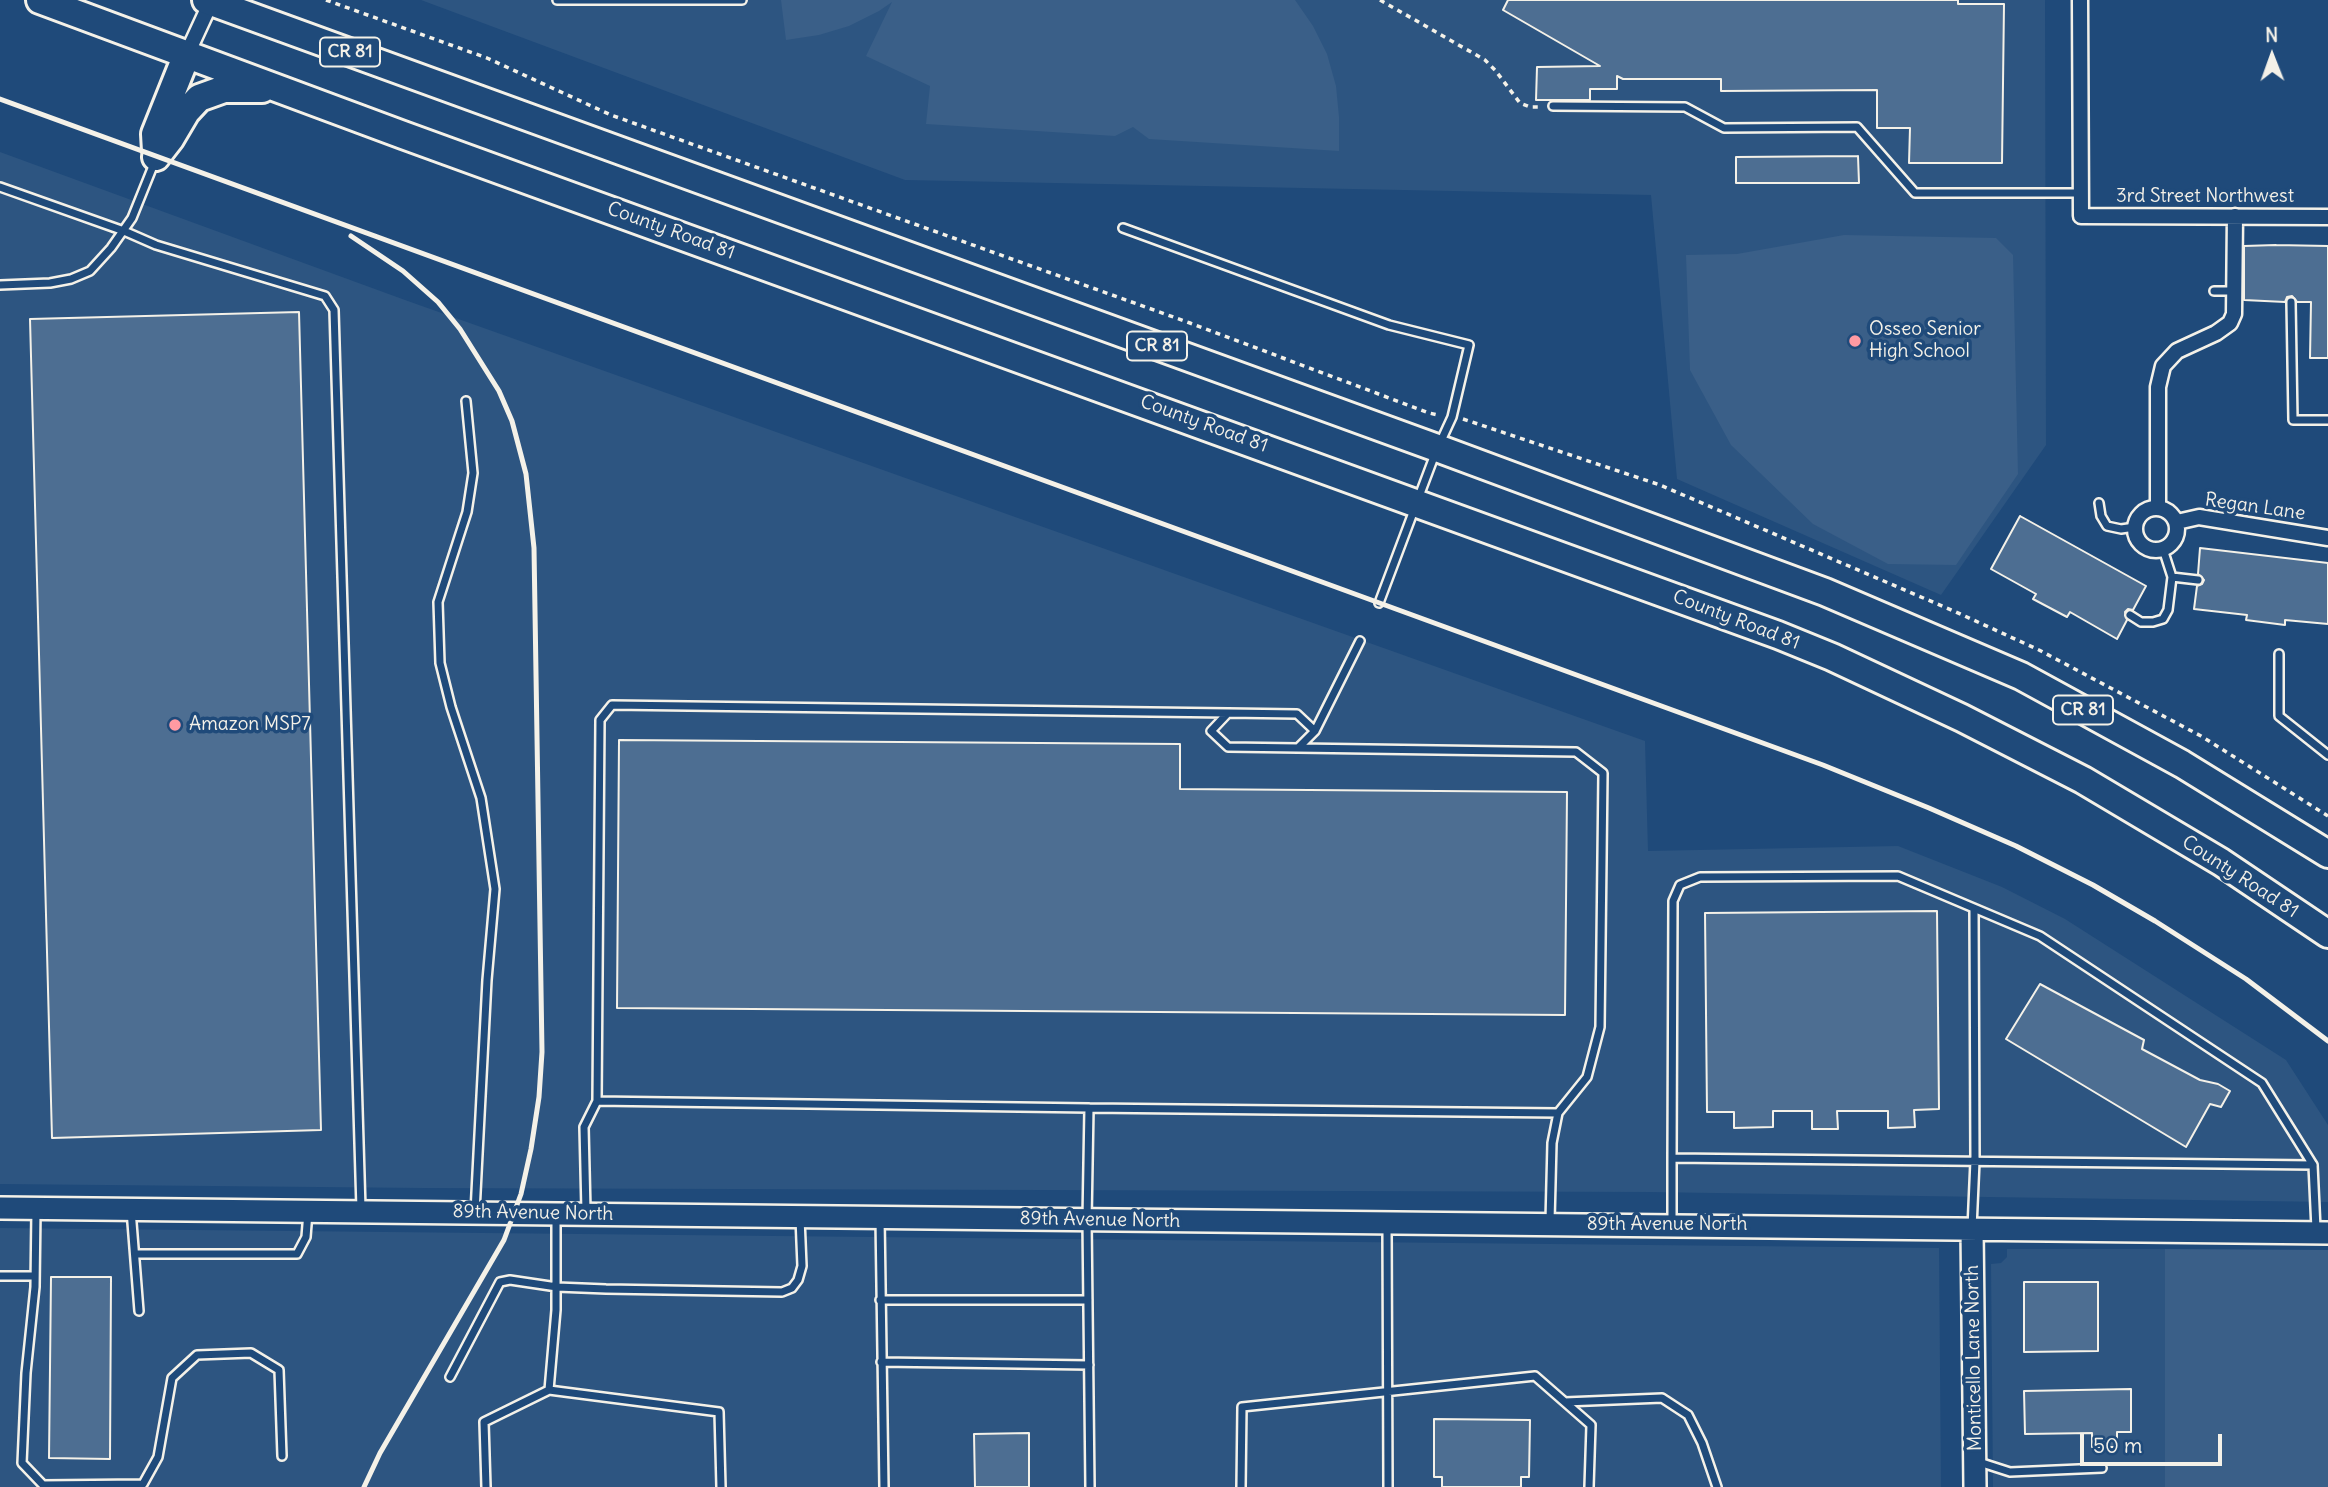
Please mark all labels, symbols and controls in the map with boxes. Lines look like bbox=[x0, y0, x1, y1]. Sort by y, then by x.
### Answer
north arrow bbox=[2237, 21, 2307, 91]
text: N bbox=[2265, 23, 2278, 47]
road number: CR 81 bbox=[320, 38, 380, 66]
street label: 3rd Street Northwest bbox=[2116, 186, 2294, 208]
street label: County Road 81 bbox=[604, 197, 738, 265]
place label: Osseo Senior High School bbox=[1869, 319, 1981, 363]
road number: CR 81 bbox=[1127, 332, 1187, 360]
marker: Osseo Senior High School bbox=[1847, 333, 1863, 349]
street label: County Road 81 bbox=[1137, 390, 1271, 458]
street label: Regan Lane bbox=[2203, 489, 2307, 525]
street label: County Road 81 bbox=[1669, 585, 1803, 655]
road number: CR 81 bbox=[2053, 696, 2113, 724]
place label: Amazon MSP7 bbox=[189, 714, 311, 736]
marker: Amazon MSP7 bbox=[167, 717, 183, 733]
street label: County Road 81 bbox=[2178, 831, 2302, 923]
street label: 89th Avenue North bbox=[452, 1200, 614, 1226]
street label: 89th Avenue North bbox=[1019, 1207, 1181, 1233]
street label: 89th Avenue North bbox=[1587, 1214, 1747, 1236]
street label: Monticello Lane North bbox=[1961, 1265, 1987, 1451]
scale bar bbox=[2083, 1420, 2225, 1464]
text: 50 m bbox=[2093, 1432, 2142, 1459]

